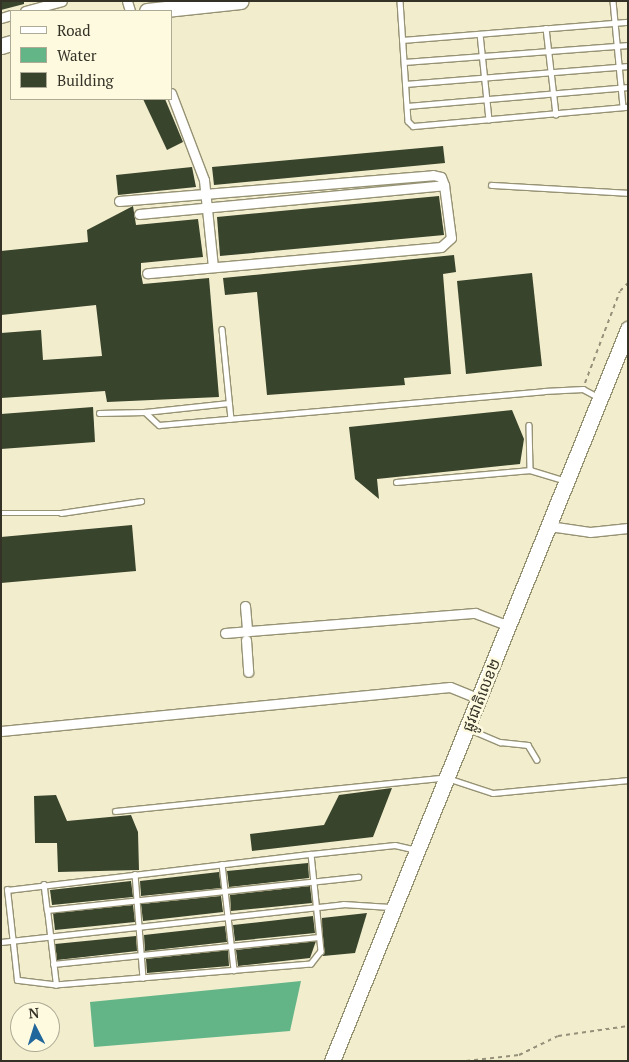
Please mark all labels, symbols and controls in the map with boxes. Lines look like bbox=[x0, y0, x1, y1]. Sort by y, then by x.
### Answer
legend bbox=[10, 10, 172, 100]
text: Road bbox=[57, 20, 90, 40]
text: Water bbox=[57, 45, 96, 65]
text: Building bbox=[57, 70, 114, 90]
street label: ផ្លូវជាតិលេខ២ bbox=[458, 656, 504, 734]
north arrow bbox=[10, 1002, 60, 1052]
text: N bbox=[28, 1003, 40, 1022]

